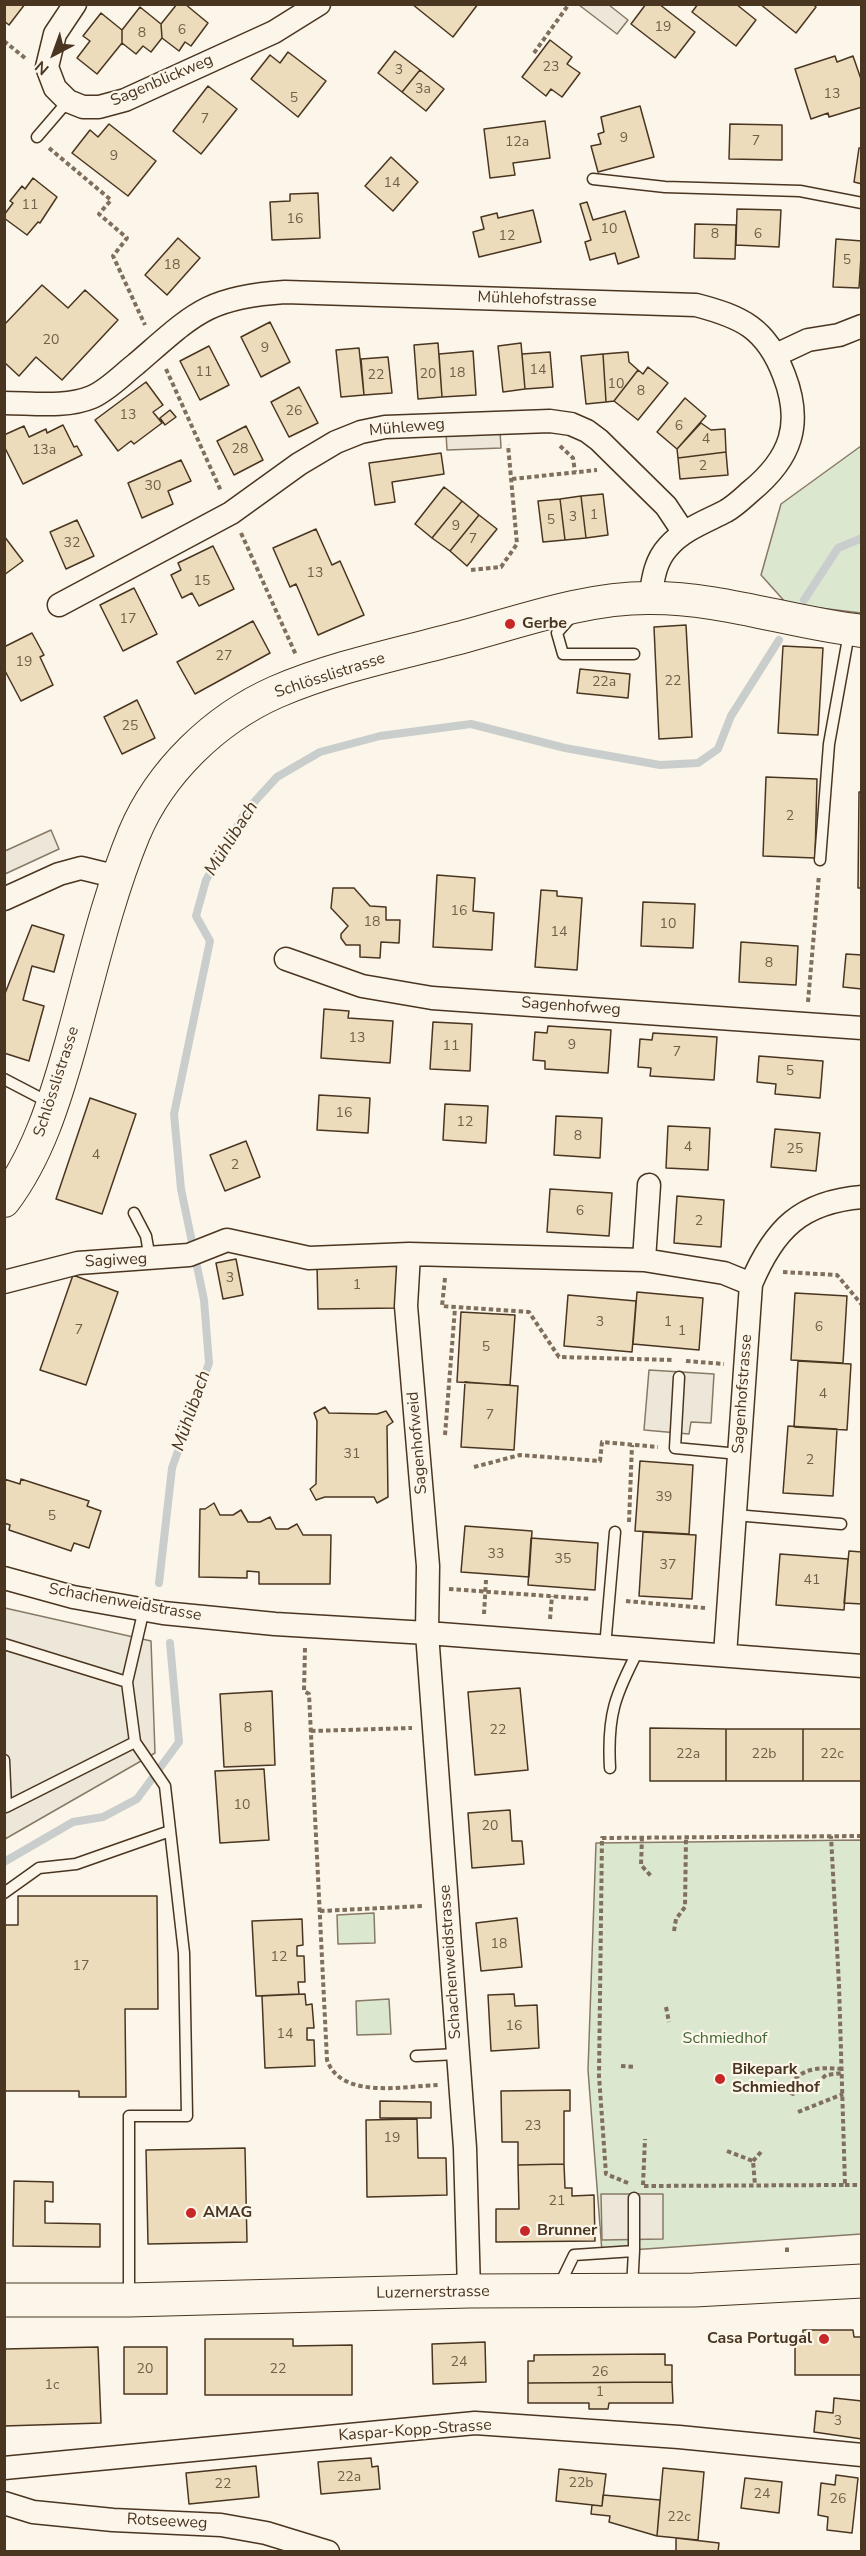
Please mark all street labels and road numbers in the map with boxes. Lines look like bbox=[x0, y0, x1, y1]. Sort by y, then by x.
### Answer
street label: Sagenblickweg bbox=[108, 51, 216, 111]
street label: Mühlehofstrasse bbox=[477, 288, 597, 312]
street label: Mühleweg bbox=[368, 415, 446, 441]
street label: Schlösslistrasse bbox=[272, 649, 388, 703]
street label: Sagenhofweg bbox=[521, 994, 621, 1020]
street label: Schlösslistrasse bbox=[30, 1024, 84, 1140]
street label: Sagiweg bbox=[84, 1250, 148, 1272]
street label: Sagenhofstrasse bbox=[729, 1334, 757, 1454]
street label: Sagenhofweid bbox=[404, 1391, 432, 1495]
street label: Schachenweidstrasse bbox=[47, 1580, 203, 1626]
street label: Schachenweidstrasse bbox=[436, 1884, 466, 2040]
street label: Luzernerstrasse bbox=[376, 2282, 490, 2304]
street label: Kaspar-Kopp-Strasse bbox=[338, 2416, 492, 2446]
street label: Rotseeweg bbox=[126, 2510, 208, 2534]

